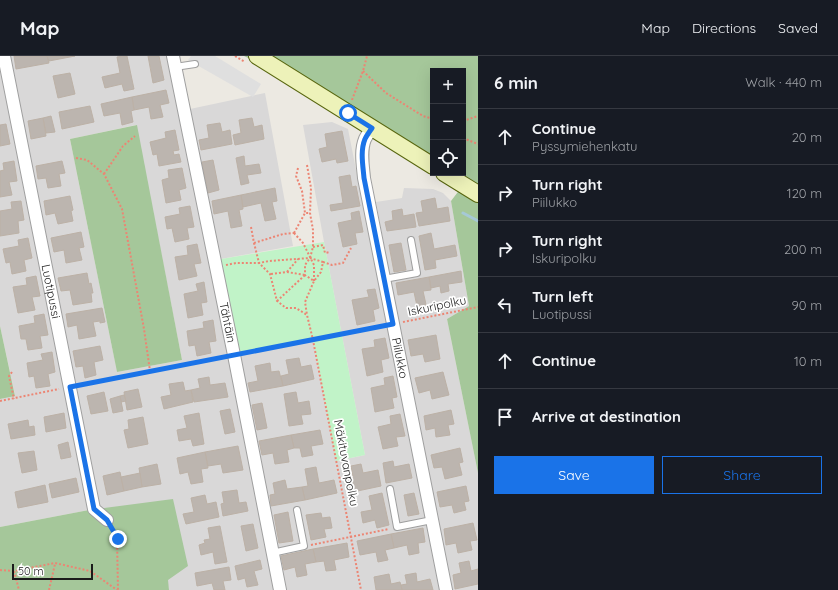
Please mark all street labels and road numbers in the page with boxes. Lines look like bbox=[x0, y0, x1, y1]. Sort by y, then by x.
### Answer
street label: Luotipussi bbox=[39, 263, 64, 320]
street label: Iskuripolku bbox=[406, 292, 468, 319]
street label: Tähtäin bbox=[216, 301, 239, 344]
street label: Piilukko bbox=[389, 336, 412, 380]
street label: Mäkituvanpolku bbox=[331, 418, 362, 508]

